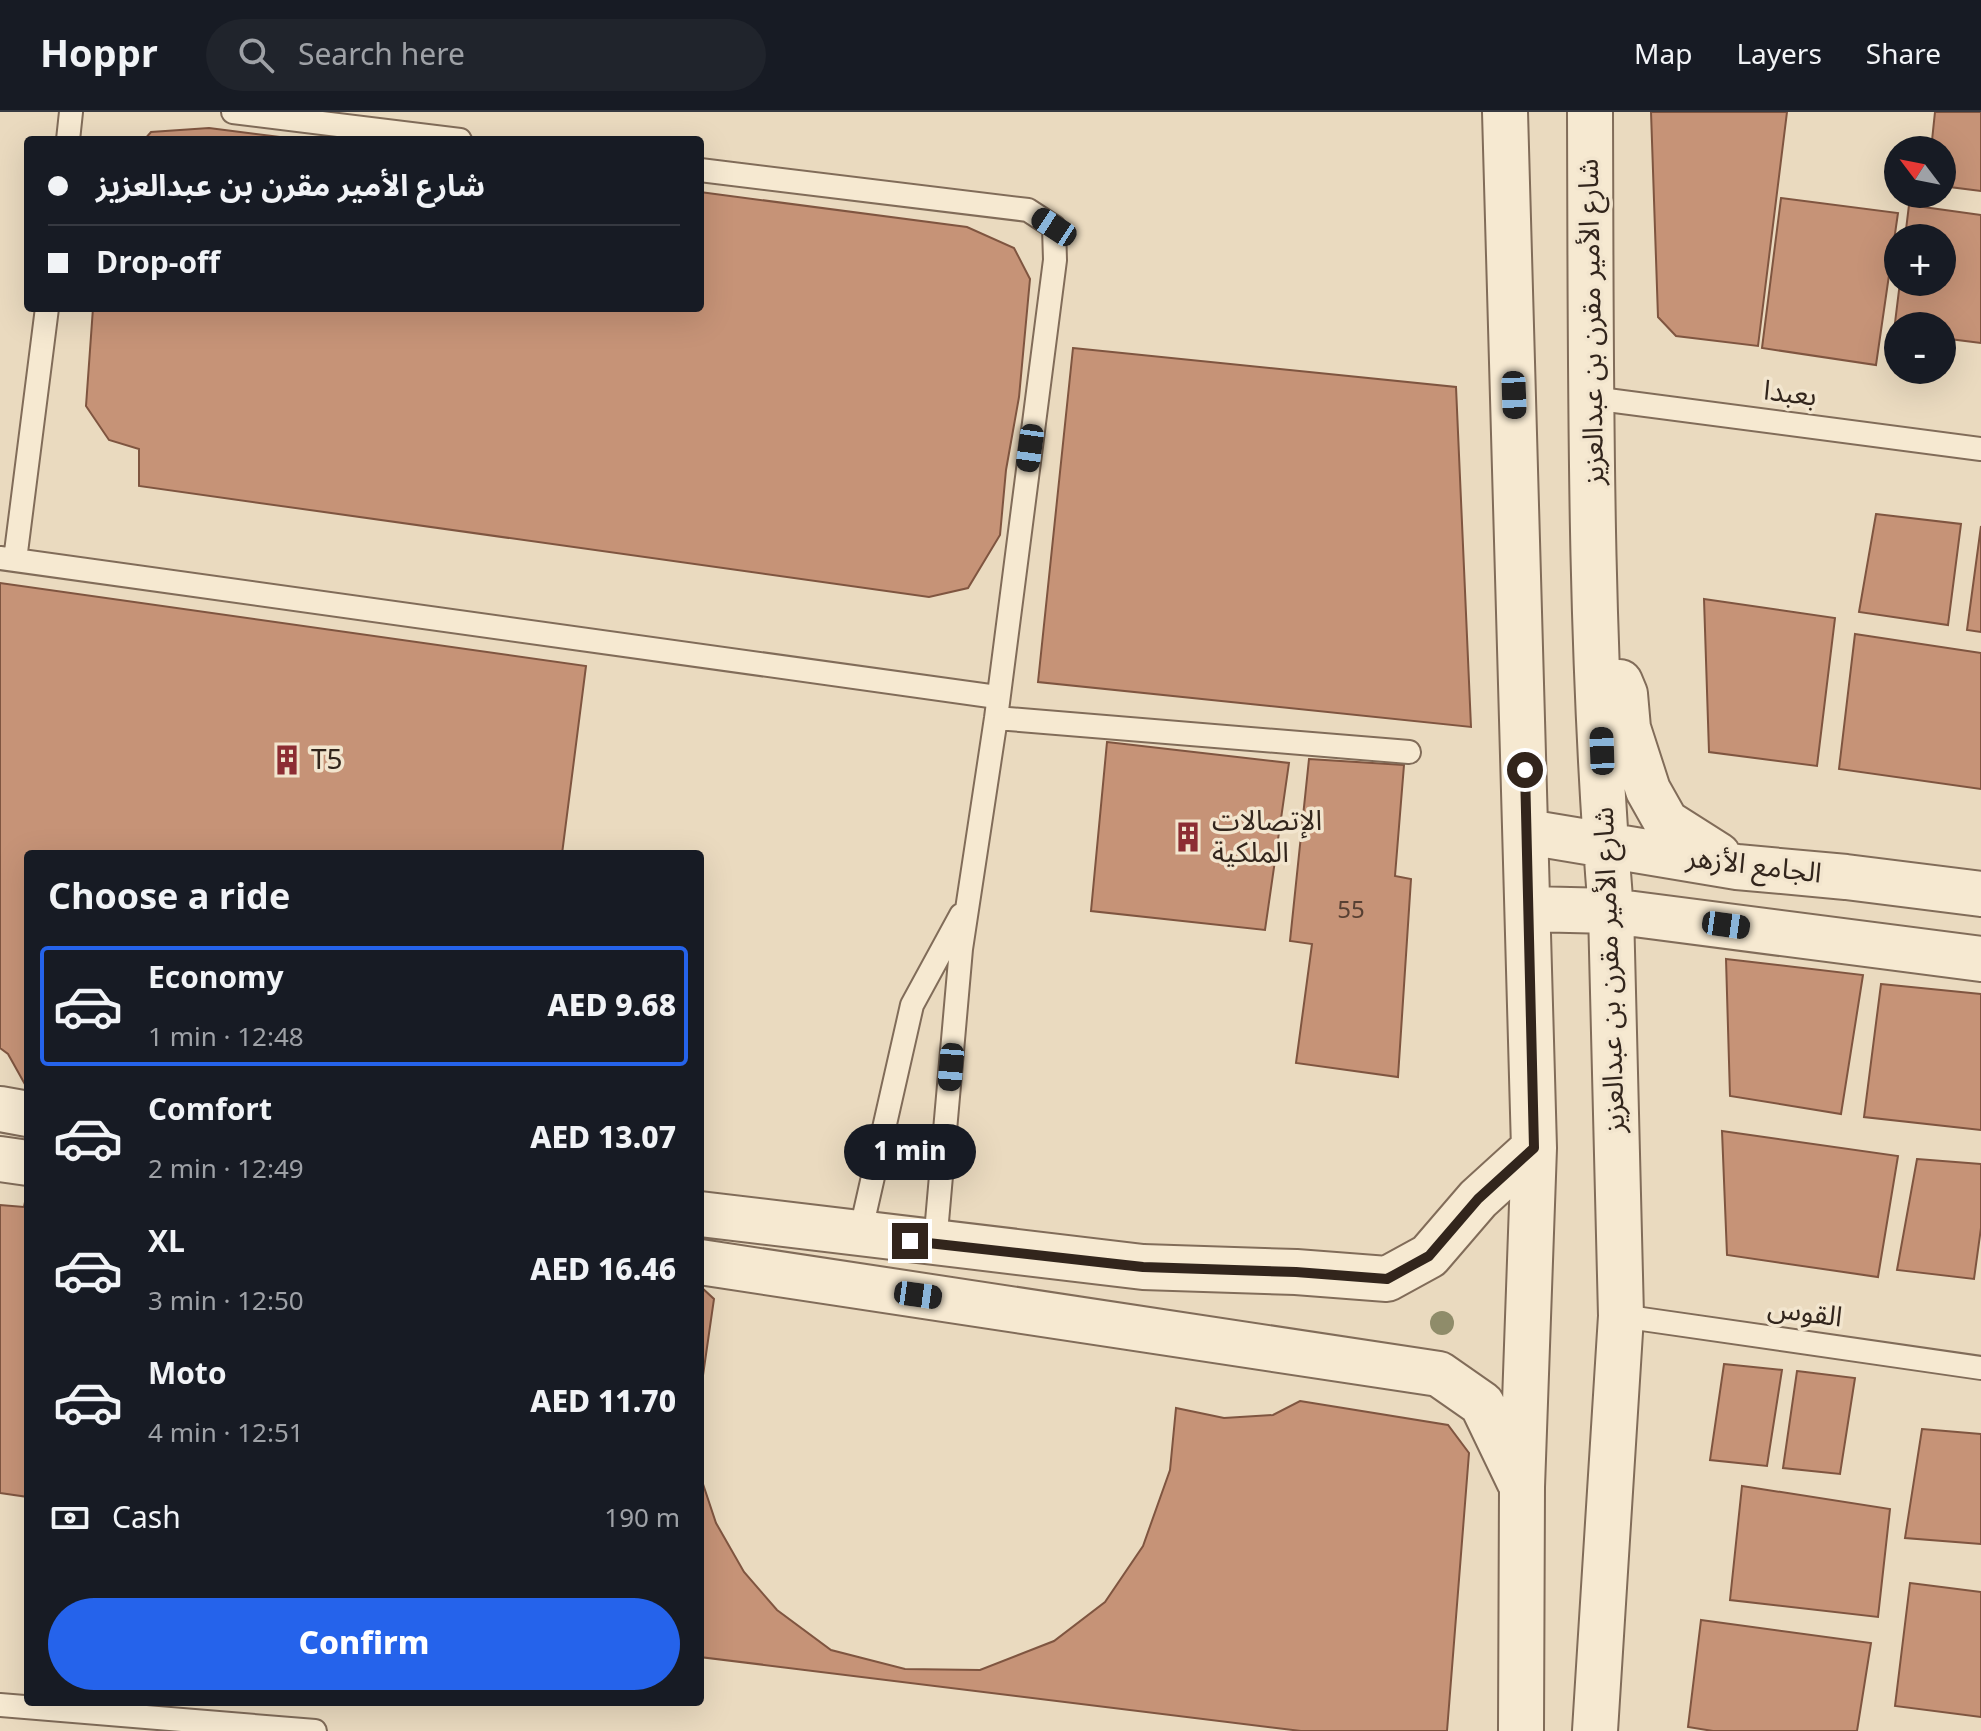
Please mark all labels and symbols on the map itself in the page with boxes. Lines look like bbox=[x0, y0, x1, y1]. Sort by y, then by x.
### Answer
north arrow bbox=[1884, 136, 1956, 208]
street label: شارع الأمير مقرن بن عبدالعزيز bbox=[1560, 158, 1624, 487]
car bbox=[1027, 204, 1081, 250]
street label: بعبدا bbox=[1760, 361, 1820, 427]
car bbox=[1501, 371, 1527, 419]
car bbox=[1015, 423, 1045, 473]
car bbox=[1589, 727, 1615, 775]
place label: T5 bbox=[311, 731, 343, 790]
building icon: T5 bbox=[270, 743, 304, 777]
route start bbox=[1507, 752, 1543, 788]
place label: الإتصالات الملكية bbox=[1212, 792, 1322, 883]
street label: شارع الأمير مقرن بن عبدالعزيز bbox=[1575, 806, 1645, 1135]
building icon: الإتصالات الملكية bbox=[1171, 820, 1205, 854]
street label: الجامع الأزهر bbox=[1682, 828, 1825, 904]
house number: 55 bbox=[1337, 885, 1365, 936]
car bbox=[1701, 910, 1751, 940]
car bbox=[937, 1042, 965, 1092]
callout: 1 min bbox=[844, 1125, 976, 1181]
route end bbox=[892, 1223, 928, 1259]
street label: القوس bbox=[1764, 1279, 1846, 1347]
car bbox=[893, 1280, 943, 1310]

